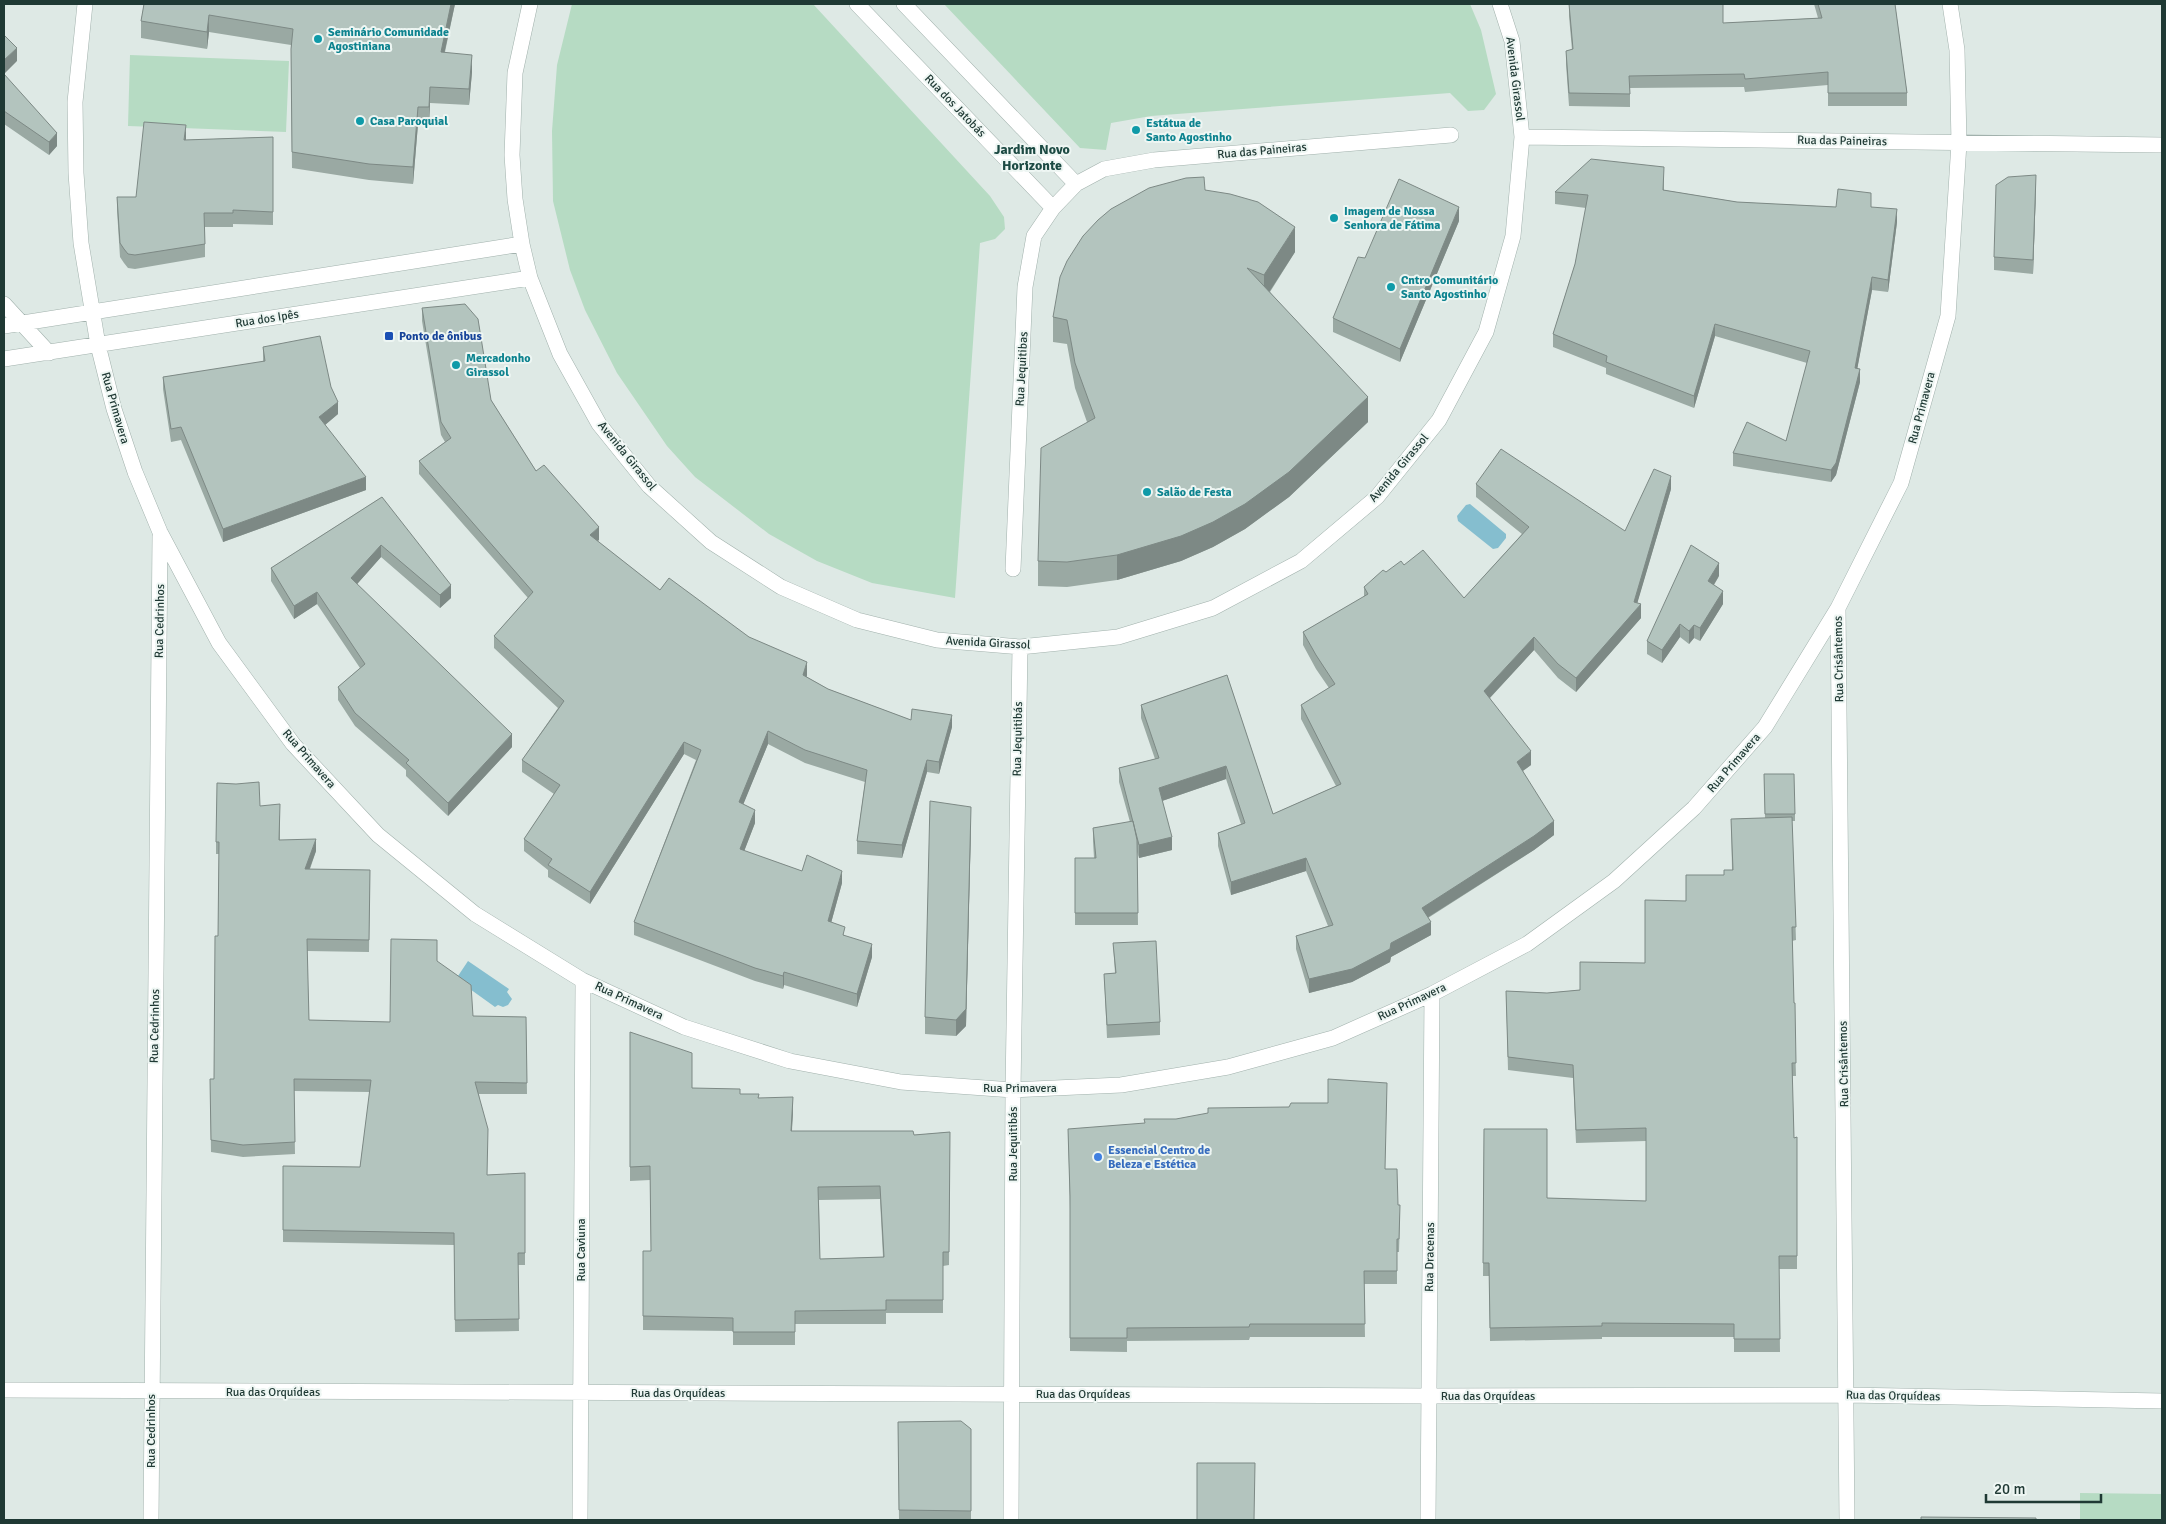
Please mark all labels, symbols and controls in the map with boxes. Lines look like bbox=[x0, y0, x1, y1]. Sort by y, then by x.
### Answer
place label: Seminário Comunidade Agostiniana bbox=[328, 25, 449, 54]
marker: Seminário Comunidade Agostiniana bbox=[312, 33, 324, 45]
street label: Avenida Girassol bbox=[1502, 36, 1528, 123]
street label: Rua dos Jatobás bbox=[921, 71, 989, 141]
place label: Casa Paroquial bbox=[370, 114, 448, 129]
marker: Casa Paroquial bbox=[354, 115, 366, 127]
place label: Estátua de Santo Agostinho bbox=[1146, 116, 1232, 145]
marker: Estátua de Santo Agostinho bbox=[1130, 124, 1142, 136]
street label: Rua das Paineiras bbox=[1797, 133, 1887, 149]
street label: Rua das Paineiras bbox=[1217, 140, 1307, 162]
district label: Jardim Novo Horizonte bbox=[994, 141, 1070, 174]
place label: Imagem de Nossa Senhora de Fátima bbox=[1344, 204, 1440, 233]
marker: Imagem de Nossa Senhora de Fátima bbox=[1328, 212, 1340, 224]
place label: Cntro Comunitário Santo Agostinho bbox=[1401, 273, 1498, 302]
marker: Cntro Comunitário Santo Agostinho bbox=[1385, 281, 1397, 293]
street label: Rua dos Ipês bbox=[234, 307, 300, 331]
place label: Ponto de ônibus bbox=[399, 329, 482, 344]
marker: Ponto de ônibus bbox=[383, 330, 395, 342]
street label: Rua Jequitibas bbox=[1013, 331, 1031, 407]
place label: Mercadonho Girassol bbox=[466, 351, 530, 380]
marker: Mercadonho Girassol bbox=[450, 359, 462, 371]
street label: Rua Primavera bbox=[98, 370, 132, 446]
street label: Rua Primavera bbox=[1905, 370, 1939, 446]
street label: Avenida Girassol bbox=[594, 418, 660, 494]
street label: Avenida Girassol bbox=[1366, 430, 1432, 505]
place label: Salão de Festa bbox=[1157, 485, 1232, 500]
marker: Salão de Festa bbox=[1141, 486, 1153, 498]
street label: Rua Cedrinhos bbox=[152, 584, 168, 658]
street label: Rua Crisântemos bbox=[1831, 616, 1847, 702]
street label: Avenida Girassol bbox=[945, 633, 1031, 653]
street label: Rua Jequitibás bbox=[1010, 701, 1026, 777]
street label: Rua Primavera bbox=[279, 726, 339, 792]
street label: Rua Primavera bbox=[1704, 730, 1764, 796]
street label: Rua Primavera bbox=[592, 979, 666, 1023]
street label: Rua Primavera bbox=[1375, 980, 1449, 1024]
street label: Rua Cedrinhos bbox=[147, 989, 163, 1063]
street label: Rua Crisântemos bbox=[1836, 1021, 1852, 1107]
street label: Rua Primavera bbox=[983, 1081, 1057, 1096]
street label: Rua Jequitibás bbox=[1006, 1107, 1021, 1181]
place label: Essencial Centro de Beleza e Estética bbox=[1108, 1143, 1210, 1172]
marker: Essencial Centro de Beleza e Estética bbox=[1092, 1151, 1104, 1163]
street label: Rua Caviuna bbox=[574, 1218, 589, 1282]
street label: Rua Dracenas bbox=[1422, 1222, 1438, 1292]
street label: Rua das Orquídeas bbox=[226, 1385, 320, 1400]
street label: Rua das Orquídeas bbox=[631, 1386, 725, 1401]
street label: Rua das Orquídeas bbox=[1036, 1387, 1130, 1402]
street label: Rua das Orquídeas bbox=[1846, 1388, 1940, 1404]
street label: Rua das Orquídeas bbox=[1441, 1389, 1535, 1404]
street label: Rua Cedrinhos bbox=[144, 1394, 159, 1468]
scale bar bbox=[1986, 1472, 2101, 1504]
text: 20 m bbox=[1994, 1480, 2025, 1498]

